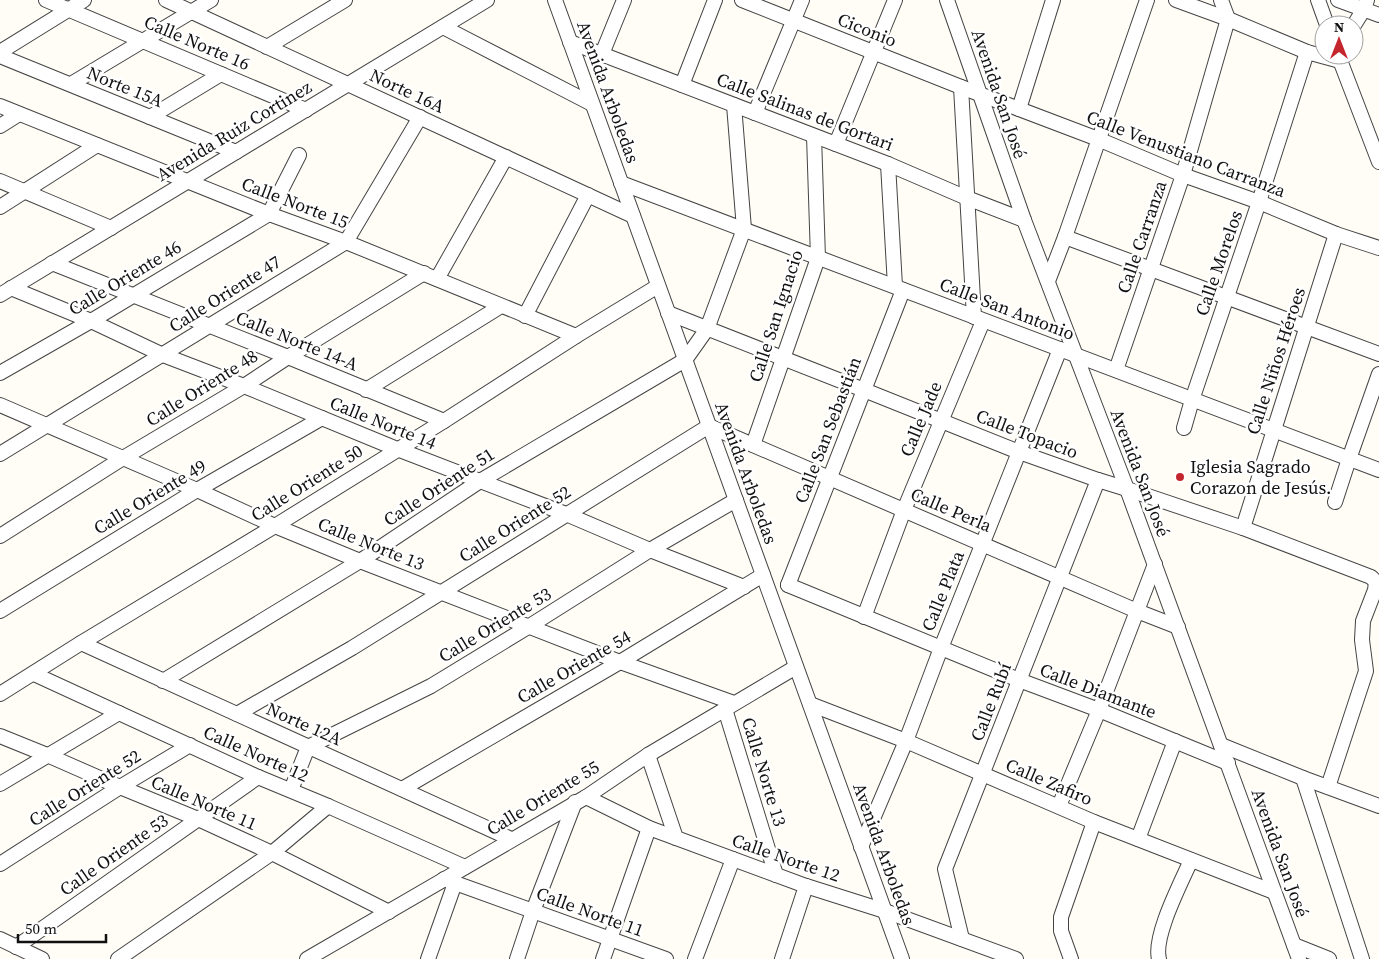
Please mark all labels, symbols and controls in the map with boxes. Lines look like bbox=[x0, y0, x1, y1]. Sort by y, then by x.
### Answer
street label: Ciconio bbox=[834, 6, 901, 53]
street label: Calle Norte 16 bbox=[140, 9, 254, 76]
north arrow bbox=[1314, 15, 1364, 65]
street label: Avenida Arboledas bbox=[571, 17, 646, 166]
text: N bbox=[1334, 17, 1344, 37]
street label: Avenida San José bbox=[966, 26, 1033, 162]
street label: Norte 15A bbox=[83, 60, 167, 113]
street label: Norte 16A bbox=[366, 62, 449, 119]
street label: Calle Salinas de Gortari bbox=[713, 66, 897, 157]
street label: Avenida Ruiz Cortinez bbox=[151, 74, 316, 187]
street label: Calle Venustiano Carranza bbox=[1083, 104, 1290, 203]
street label: Calle Norte 15 bbox=[238, 171, 352, 234]
street label: Calle Carranza bbox=[1111, 176, 1173, 296]
street label: Calle Morelos bbox=[1189, 207, 1248, 319]
street label: Calle Oriente 46 bbox=[64, 234, 186, 321]
street label: Calle San Ignacio bbox=[742, 246, 809, 385]
street label: Calle Oriente 47 bbox=[164, 249, 285, 338]
street label: Calle San Antonio bbox=[936, 271, 1078, 346]
street label: Calle Niños Héroes bbox=[1240, 284, 1311, 438]
street label: Calle Norte 14-A bbox=[232, 305, 362, 376]
street label: Calle Oriente 48 bbox=[141, 343, 262, 432]
street label: Calle San Sebastián bbox=[788, 353, 867, 507]
street label: Calle Jade bbox=[894, 377, 948, 460]
street label: Calle Norte 14 bbox=[326, 390, 440, 455]
street label: Avenida Arboledas bbox=[709, 398, 784, 547]
street label: Calle Topacio bbox=[973, 403, 1082, 464]
street label: Avenida San José bbox=[1105, 405, 1176, 540]
street label: Calle Oriente 50 bbox=[246, 438, 367, 527]
street label: Calle Oriente 51 bbox=[378, 441, 499, 532]
street label: Calle Oriente 49 bbox=[89, 453, 211, 540]
place label: Iglesia Sagrado Corazon de Jesús. bbox=[1190, 454, 1331, 500]
marker: Iglesia Sagrado Corazon de Jesús. bbox=[1174, 471, 1186, 483]
street label: Calle Oriente 52 bbox=[454, 479, 575, 568]
street label: Calle Perla bbox=[907, 481, 996, 538]
street label: Calle Norte 13 bbox=[314, 511, 428, 576]
street label: Calle Plata bbox=[915, 546, 970, 635]
street label: Calle Oriente 53 bbox=[434, 581, 556, 668]
street label: Calle Oriente 54 bbox=[512, 624, 635, 709]
street label: Calle Diamante bbox=[1036, 657, 1160, 724]
street label: Calle Rubí bbox=[964, 659, 1017, 745]
street label: Norte 12A bbox=[263, 696, 346, 751]
street label: Calle Norte 13 bbox=[736, 714, 793, 829]
street label: Calle Norte 12 bbox=[200, 719, 313, 788]
street label: Calle Oriente 52 bbox=[24, 743, 145, 832]
street label: Calle Zafiro bbox=[1002, 752, 1097, 811]
street label: Calle Oriente 55 bbox=[482, 754, 604, 841]
street label: Calle Norte 11 bbox=[147, 769, 261, 836]
street label: Avenida Arboledas bbox=[847, 779, 922, 928]
street label: Avenida San José bbox=[1246, 785, 1315, 921]
street label: Calle Oriente 53 bbox=[54, 808, 173, 901]
street label: Calle Norte 12 bbox=[729, 827, 844, 888]
street label: Calle Norte 11 bbox=[533, 881, 647, 943]
scale bar bbox=[18, 912, 105, 944]
text: 50 m bbox=[25, 918, 57, 939]

